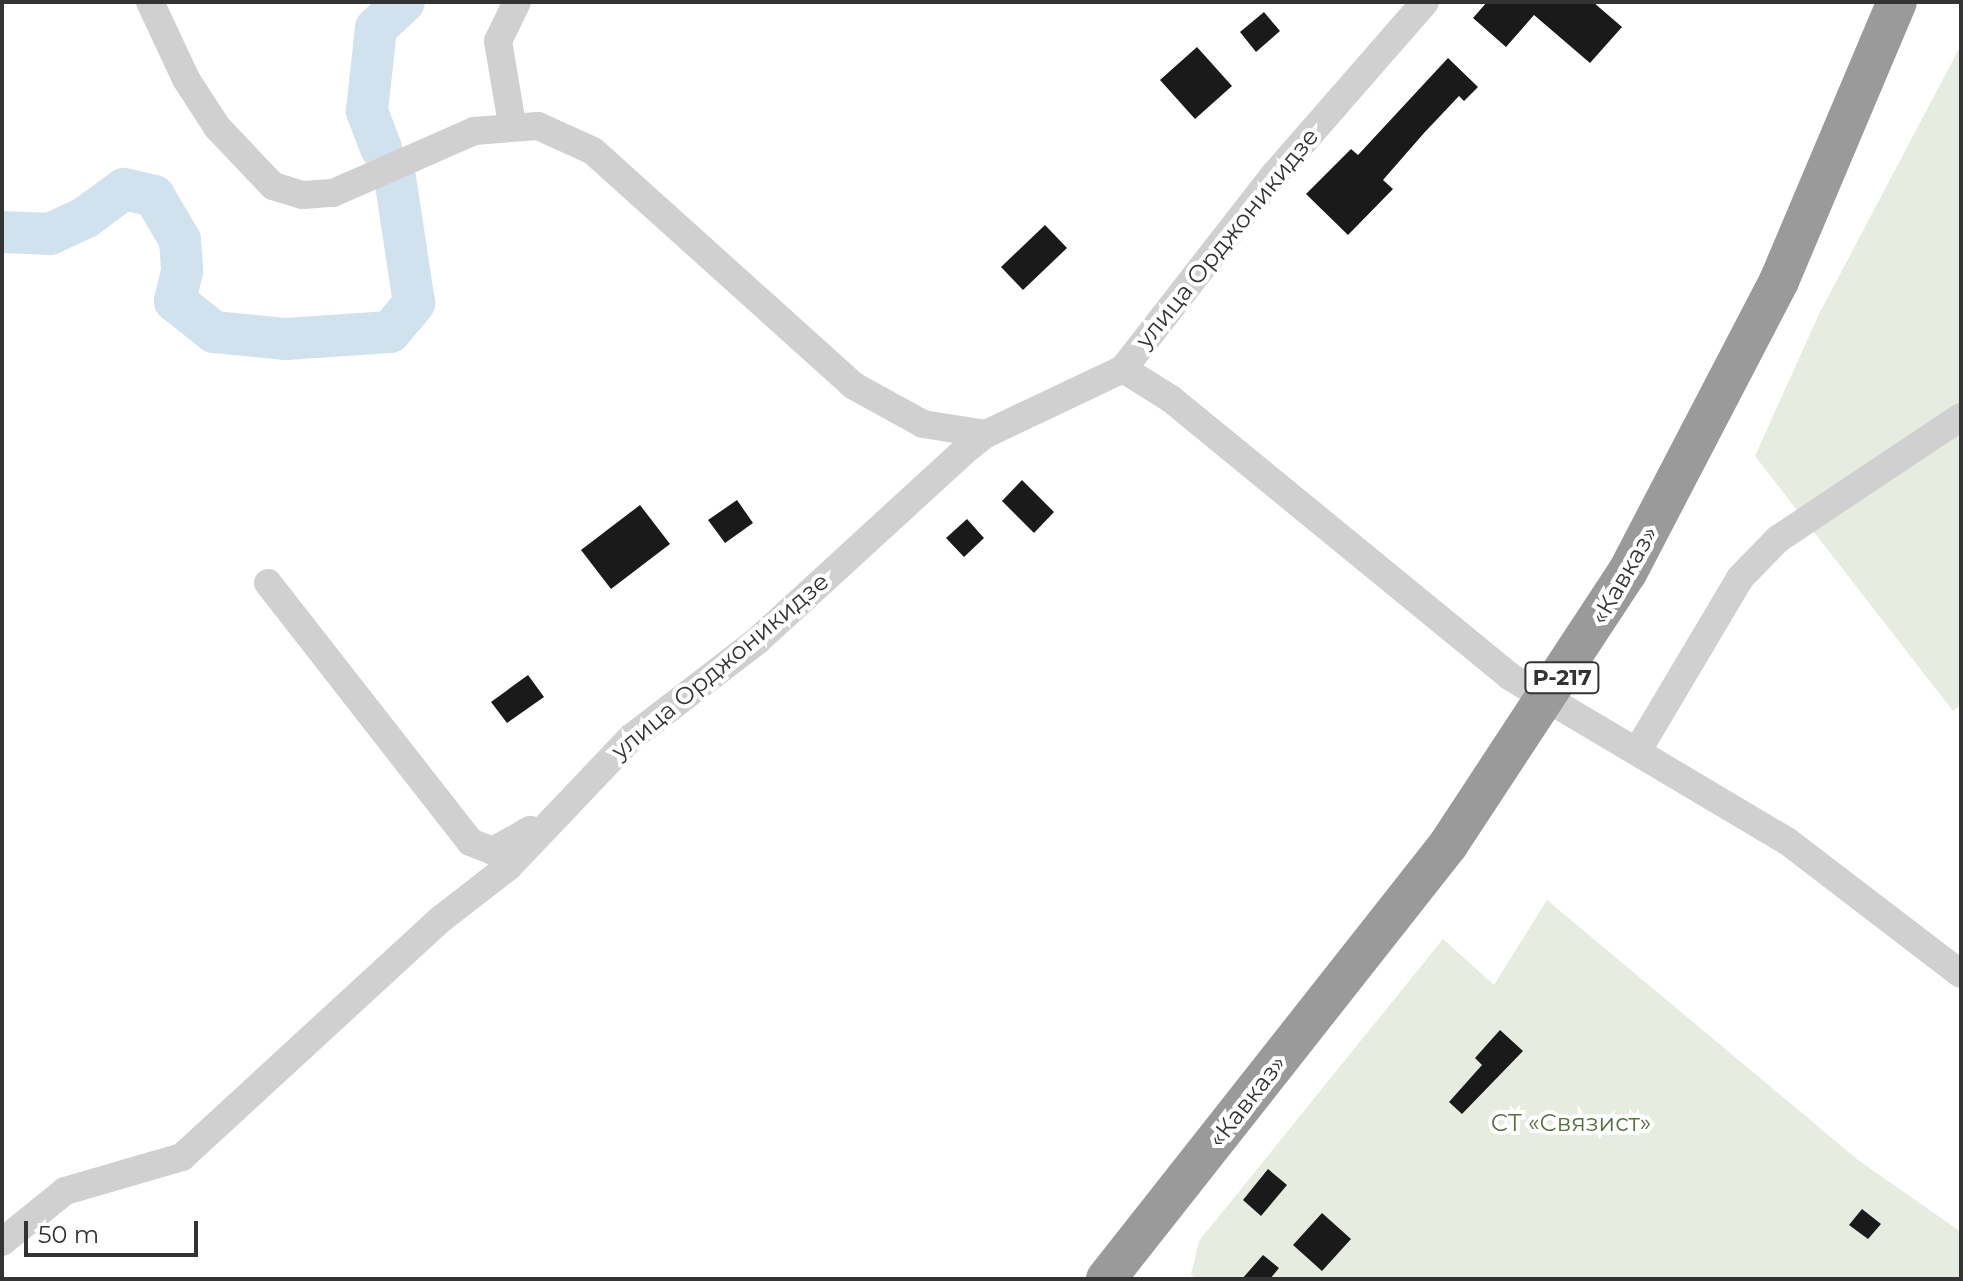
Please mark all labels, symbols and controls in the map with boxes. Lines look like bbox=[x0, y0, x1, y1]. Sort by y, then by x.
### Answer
street label: улица Орджоникидзе bbox=[1129, 122, 1325, 354]
street label: «Кавказ» bbox=[1584, 521, 1664, 629]
street label: улица Орджоникидзе bbox=[605, 567, 835, 765]
road number: Р-217 bbox=[1524, 660, 1600, 696]
street label: «Кавказ» bbox=[1202, 1049, 1292, 1153]
park label: СТ «Связист» bbox=[1491, 1109, 1651, 1137]
scale bar bbox=[28, 1205, 202, 1255]
text: 50 m bbox=[38, 1220, 99, 1249]

